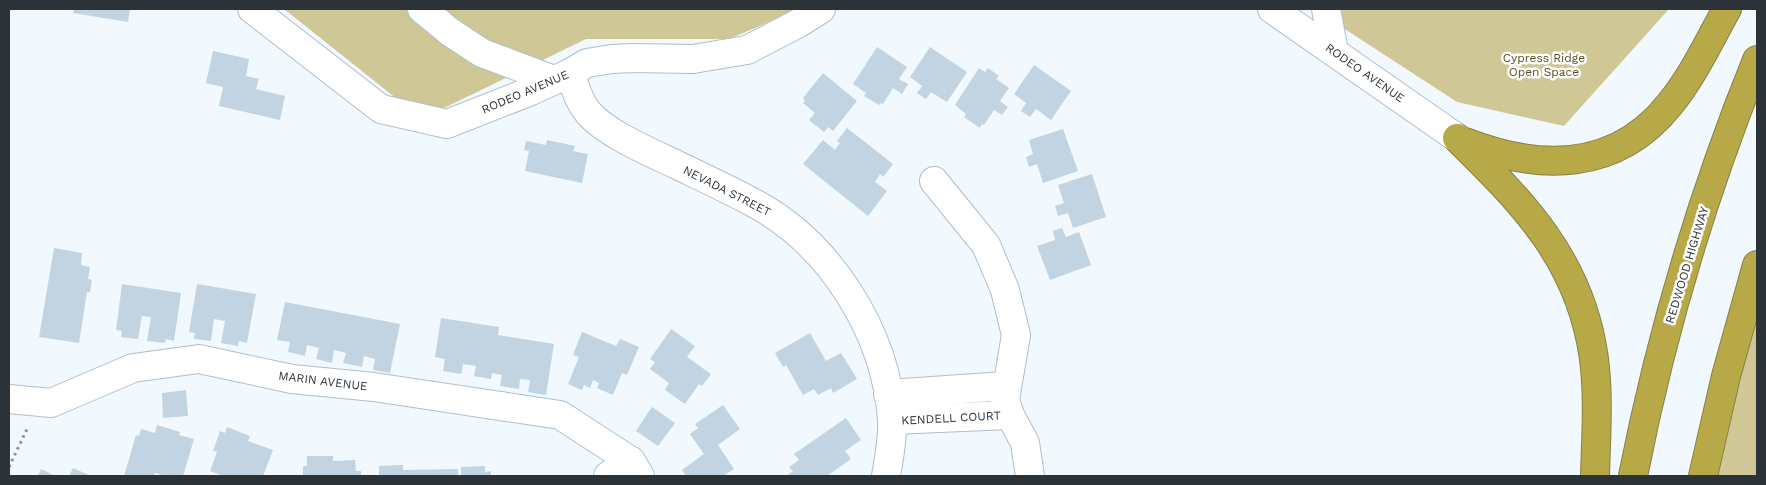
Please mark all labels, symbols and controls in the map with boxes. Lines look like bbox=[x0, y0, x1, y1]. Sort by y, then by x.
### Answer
street label: RODEO AVENUE bbox=[1323, 41, 1407, 106]
park label: Cypress Ridge Open Space bbox=[1503, 51, 1585, 79]
street label: RODEO AVENUE bbox=[479, 67, 571, 117]
street label: NEVADA STREET bbox=[681, 163, 773, 219]
street label: REDWOOD HIGHWAY bbox=[1663, 205, 1711, 325]
street label: MARIN AVENUE bbox=[278, 369, 369, 393]
street label: KENDELL COURT bbox=[901, 408, 1001, 428]

